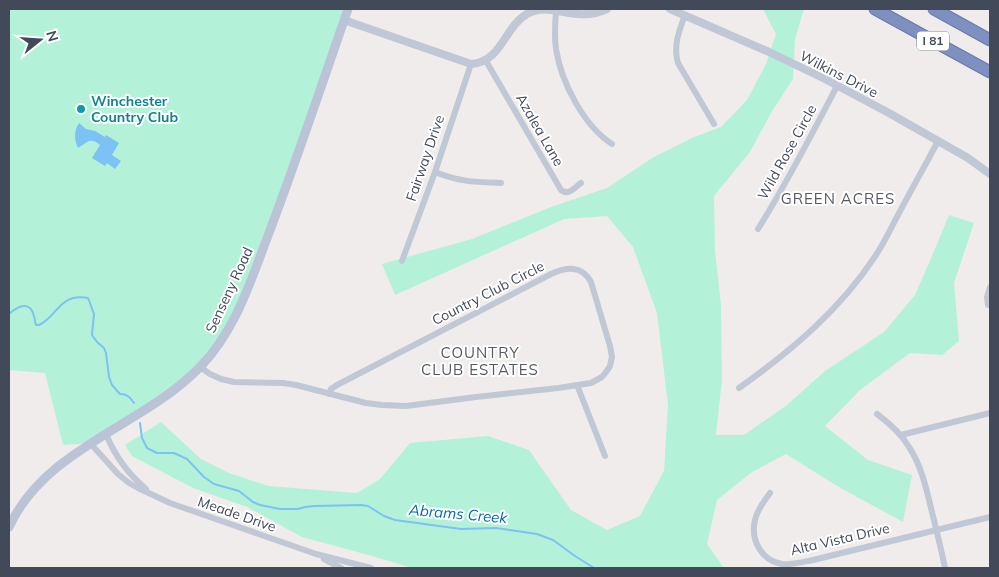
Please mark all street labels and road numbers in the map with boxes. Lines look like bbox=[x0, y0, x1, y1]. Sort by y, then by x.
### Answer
road number: I 81 bbox=[917, 31, 949, 50]
street label: Wilkins Drive bbox=[797, 47, 881, 101]
street label: Azalea Lane bbox=[512, 91, 568, 169]
street label: Wild Rose Circle bbox=[753, 101, 821, 203]
street label: Fairway Drive bbox=[402, 112, 448, 204]
street label: Senseny Road bbox=[201, 244, 257, 336]
street label: Country Club Circle bbox=[429, 257, 547, 329]
street label: Meade Drive bbox=[196, 492, 278, 536]
street label: Alta Vista Drive bbox=[789, 519, 891, 559]

